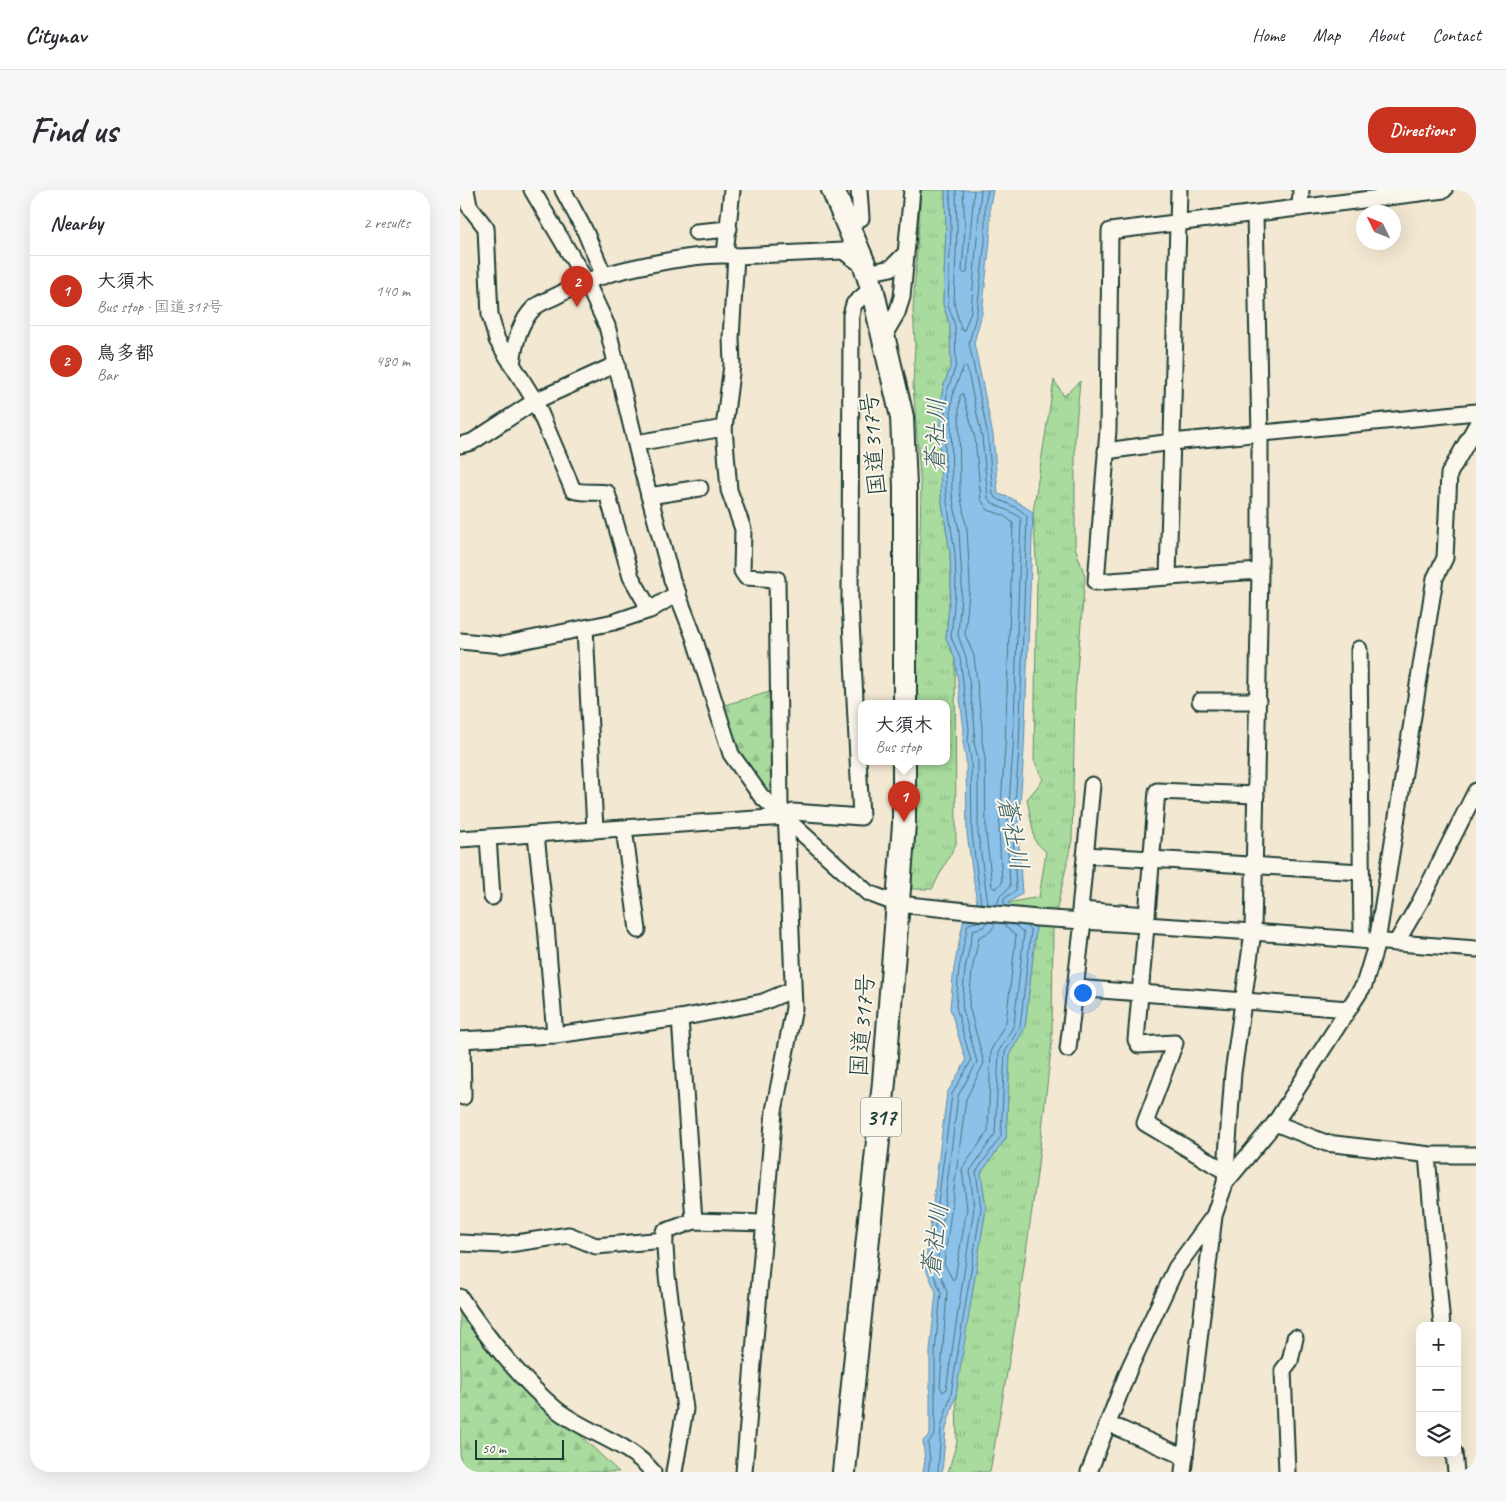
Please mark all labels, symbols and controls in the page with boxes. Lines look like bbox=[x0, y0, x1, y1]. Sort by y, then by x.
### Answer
text: Citynav bbox=[25, 20, 86, 50]
text: Home bbox=[1252, 24, 1285, 46]
text: Map bbox=[1313, 24, 1340, 46]
text: About bbox=[1368, 24, 1404, 46]
text: Contact bbox=[1432, 24, 1481, 46]
button: Directions bbox=[1368, 107, 1476, 153]
text: Find us bbox=[30, 108, 117, 153]
north arrow bbox=[1356, 205, 1401, 250]
text: Nearby bbox=[50, 210, 103, 236]
text: 2 results bbox=[363, 213, 410, 233]
pin: 2 bbox=[561, 266, 593, 307]
text: 大須木 bbox=[97, 269, 154, 293]
text: 1 bbox=[62, 281, 70, 301]
text: 140 m bbox=[376, 281, 410, 301]
text: Bus stop · 国道317号 bbox=[97, 297, 223, 317]
text: 鳥多都 bbox=[97, 341, 154, 365]
text: 2 bbox=[62, 351, 70, 371]
text: 480 m bbox=[376, 351, 410, 371]
text: Bar bbox=[97, 365, 118, 385]
street label: 国道317号 bbox=[854, 391, 892, 497]
water label: 蒼社川 bbox=[919, 397, 953, 473]
popup bbox=[858, 700, 950, 765]
text: 大須木 bbox=[875, 713, 933, 737]
text: Bus stop bbox=[875, 737, 922, 757]
pin: 1 bbox=[888, 781, 920, 822]
water label: 蒼社川 bbox=[990, 793, 1036, 873]
street label: 国道317号 bbox=[843, 972, 881, 1078]
your location bbox=[1070, 980, 1096, 1006]
road number: 317 bbox=[861, 1098, 901, 1136]
water label: 蒼社川 bbox=[915, 1201, 955, 1279]
map controls bbox=[1416, 1322, 1461, 1457]
button: + bbox=[1416, 1322, 1461, 1367]
button: − bbox=[1416, 1367, 1461, 1412]
button: layers bbox=[1416, 1412, 1461, 1457]
scale bar bbox=[475, 1437, 564, 1460]
text: 50 m bbox=[482, 1440, 506, 1457]

